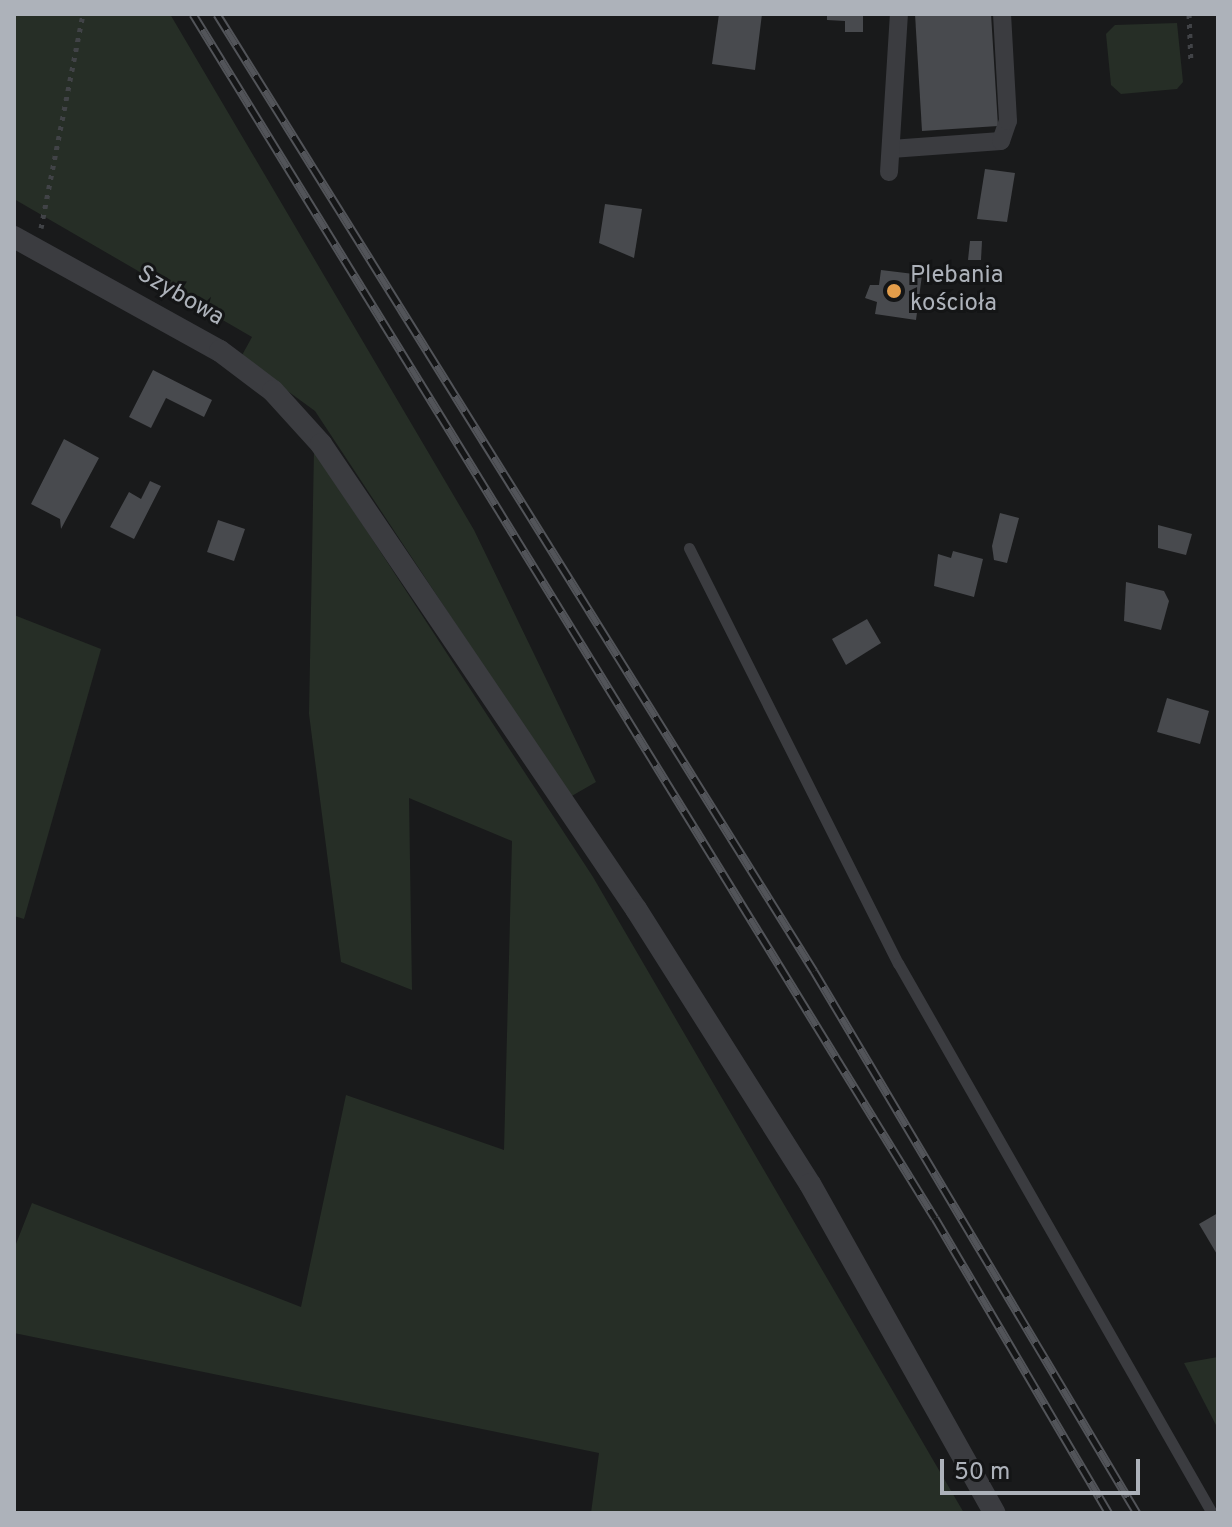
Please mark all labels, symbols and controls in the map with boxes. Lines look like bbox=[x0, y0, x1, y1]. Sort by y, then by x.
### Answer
street label: Szybowa bbox=[131, 261, 229, 333]
place label: Plebania kościoła bbox=[910, 263, 1003, 319]
marker: Plebania kościoła bbox=[885, 282, 903, 300]
scale bar bbox=[944, 1443, 1144, 1493]
text: 50 m bbox=[954, 1458, 1010, 1488]

